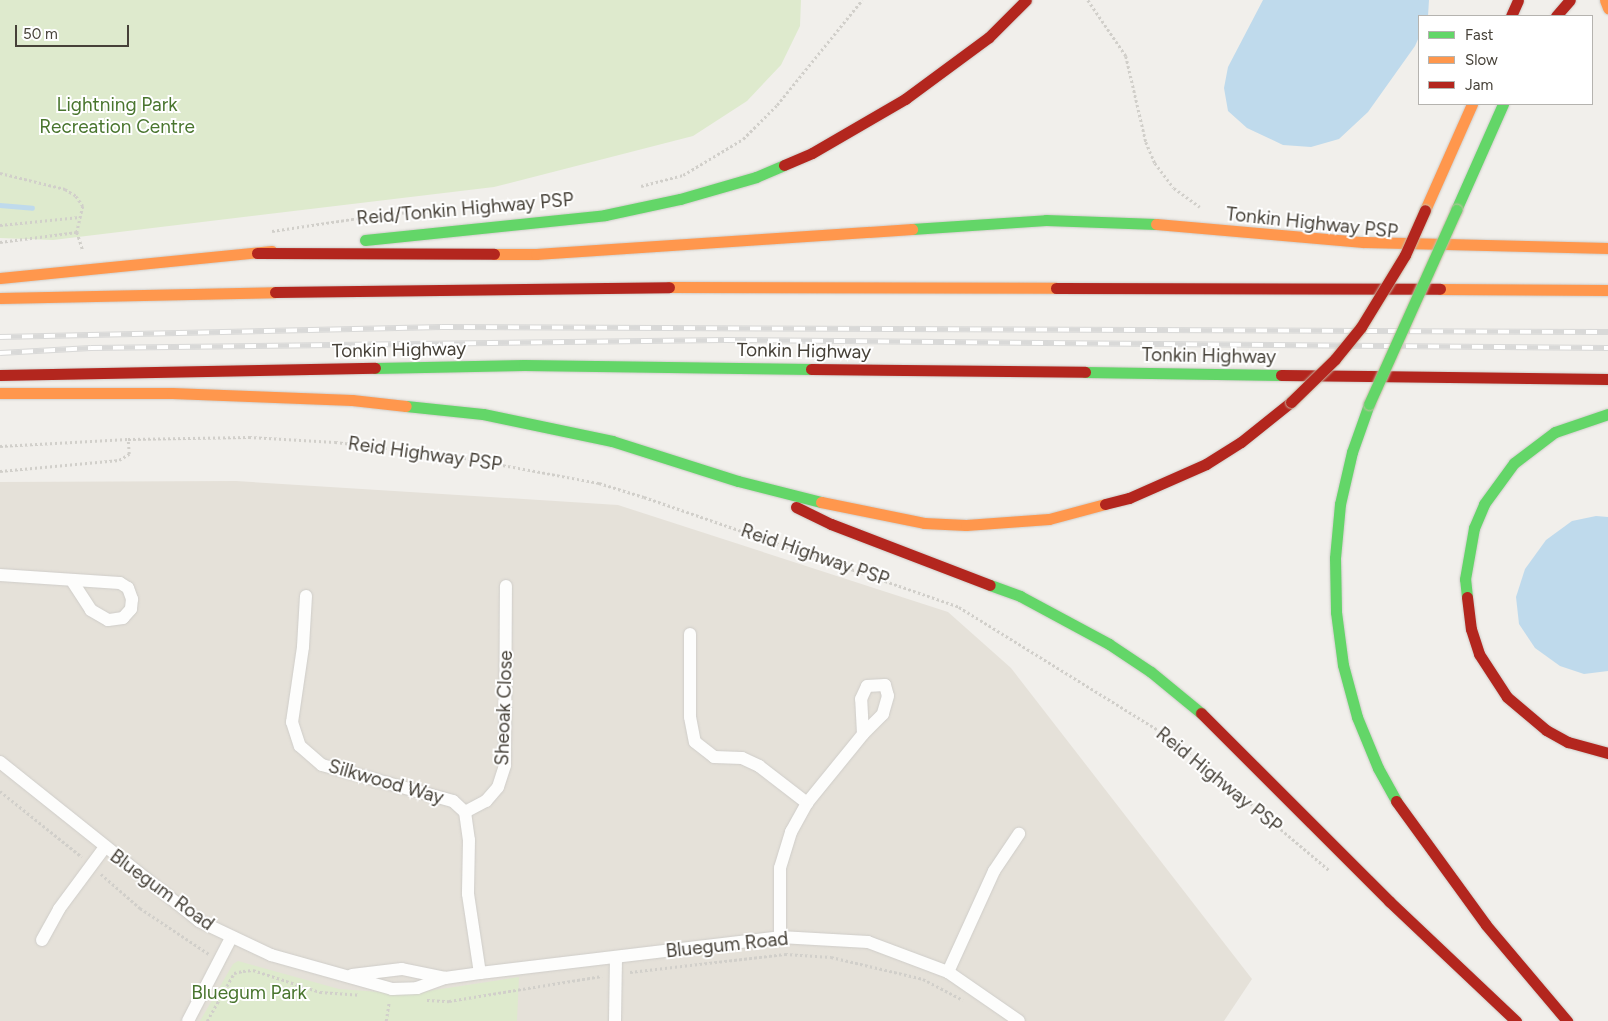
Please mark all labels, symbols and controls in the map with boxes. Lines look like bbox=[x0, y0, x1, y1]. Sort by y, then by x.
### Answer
scale bar bbox=[18, 15, 131, 47]
legend bbox=[1418, 15, 1593, 105]
text: 50 m bbox=[23, 25, 58, 43]
text: Fast bbox=[1465, 26, 1493, 44]
text: Slow bbox=[1465, 51, 1498, 69]
text: Jam bbox=[1465, 76, 1493, 94]
park label: Lightning Park Recreation Centre bbox=[39, 94, 195, 138]
street label: Reid/Tonkin Highway PSP bbox=[355, 188, 575, 230]
street label: Tonkin Highway PSP bbox=[1225, 203, 1399, 243]
street label: Tonkin Highway bbox=[332, 337, 466, 363]
street label: Tonkin Highway bbox=[737, 338, 871, 364]
street label: Tonkin Highway bbox=[1142, 343, 1276, 369]
street label: Reid Highway PSP bbox=[346, 432, 504, 476]
street label: Reid Highway PSP bbox=[738, 519, 892, 591]
street label: Sheoak Close bbox=[491, 650, 517, 766]
street label: Reid Highway PSP bbox=[1151, 722, 1287, 838]
street label: Silkwood Way bbox=[326, 755, 446, 809]
street label: Bluegum Road bbox=[105, 845, 219, 935]
street label: Bluegum Road bbox=[665, 927, 789, 963]
park label: Bluegum Park bbox=[191, 982, 307, 1004]

